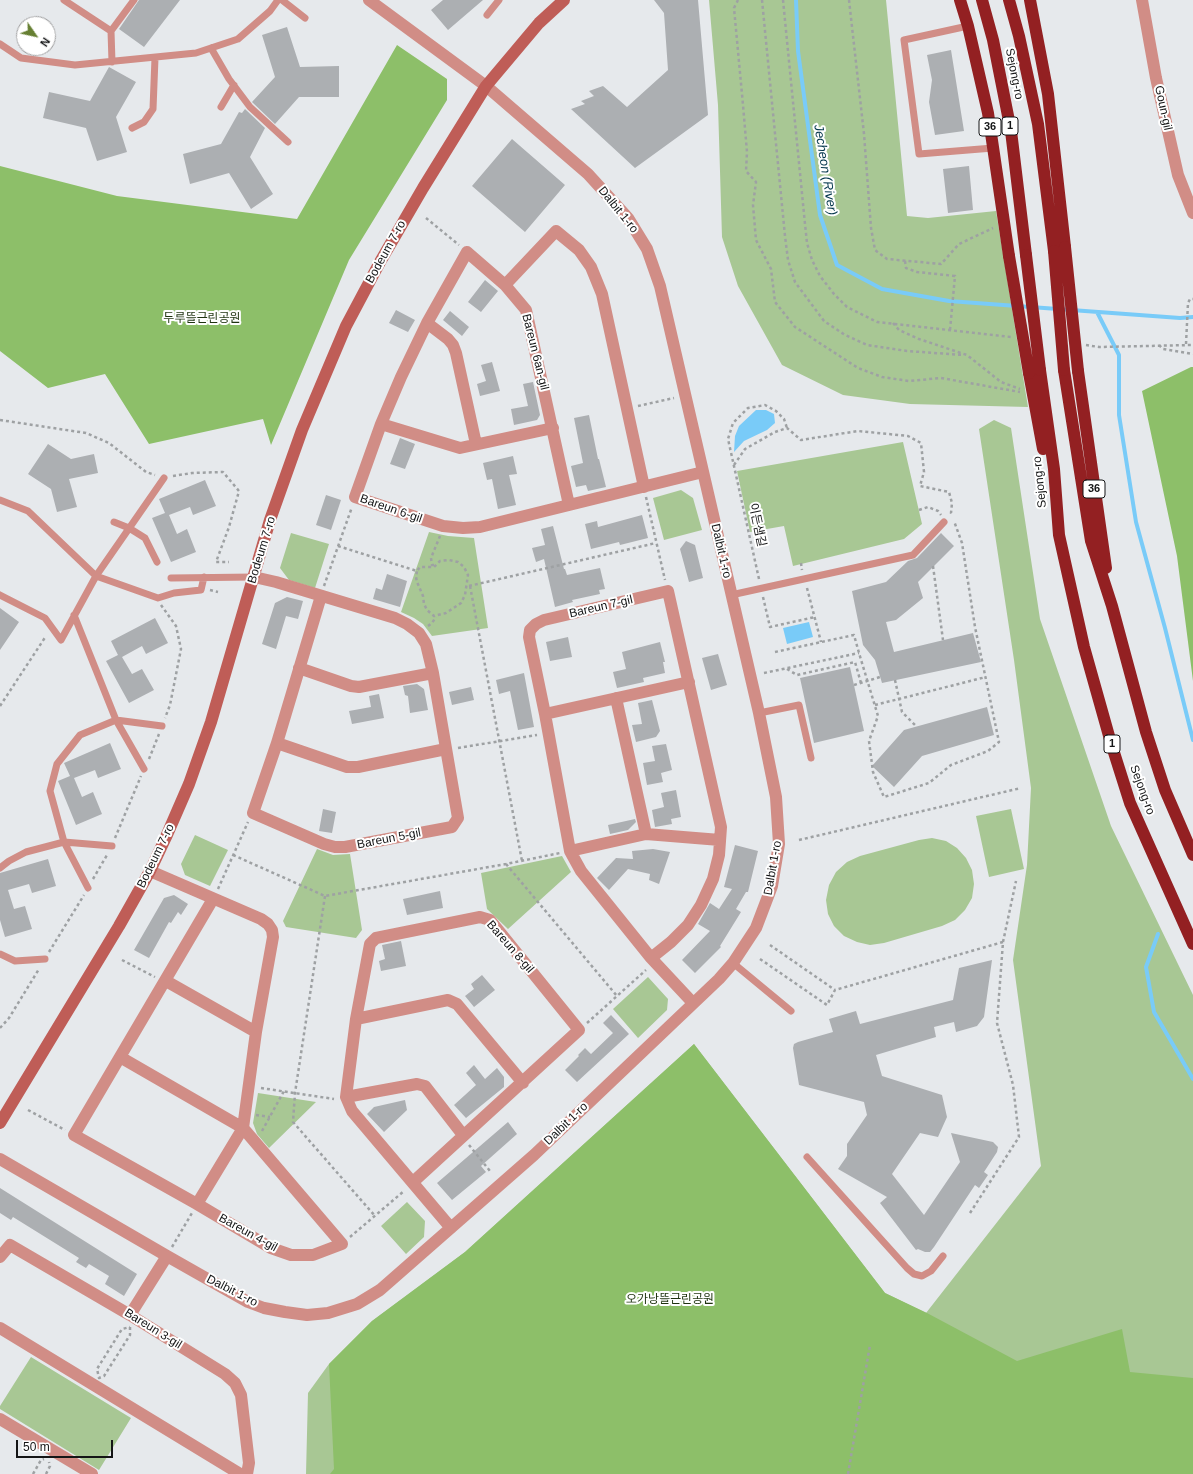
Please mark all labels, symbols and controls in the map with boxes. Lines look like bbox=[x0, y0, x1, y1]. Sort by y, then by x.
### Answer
north arrow bbox=[16, 16, 56, 56]
text: N bbox=[38, 35, 52, 49]
street label: Sejong-ro bbox=[1002, 47, 1026, 101]
street label: Goun-gil bbox=[1151, 84, 1175, 132]
road number: 1 bbox=[1002, 117, 1018, 135]
road number: 36 bbox=[979, 118, 1001, 136]
water label: Jecheon (River) bbox=[810, 123, 840, 217]
street label: Dalbit 1-ro bbox=[595, 184, 641, 236]
street label: Bodeum 7-ro bbox=[363, 218, 409, 286]
park label: 두루뜰근린공원 bbox=[163, 312, 241, 326]
street label: Bareun 6an-gil bbox=[519, 312, 551, 392]
street label: Sejong-ro bbox=[1030, 455, 1050, 509]
road number: 36 bbox=[1083, 480, 1105, 498]
street label: Bareun 6-gil bbox=[358, 492, 424, 526]
street label: 이든샘길 bbox=[745, 502, 769, 548]
street label: Bodeum 7-ro bbox=[245, 515, 279, 585]
street label: Dalbit 1-ro bbox=[708, 522, 734, 580]
street label: Bareun 7-gil bbox=[568, 593, 634, 621]
road number: 1 bbox=[1104, 735, 1120, 753]
street label: Sejong-ro bbox=[1126, 763, 1158, 817]
street label: Bodeum 7-ro bbox=[134, 822, 178, 890]
street label: Bareun 5-gil bbox=[356, 826, 422, 852]
street label: Dalbit 1-ro bbox=[761, 839, 785, 897]
street label: Bareun 8-gil bbox=[483, 918, 537, 976]
street label: Dalbit 1-ro bbox=[541, 1100, 591, 1148]
street label: Bareun 4-gil bbox=[216, 1211, 280, 1255]
street label: Dalbit 1-ro bbox=[204, 1272, 260, 1310]
park label: 오가낭뜰근린공원 bbox=[626, 1293, 714, 1307]
street label: Bareun 3-gil bbox=[122, 1306, 184, 1352]
scale bar bbox=[18, 1432, 115, 1458]
text: 50 m bbox=[23, 1440, 50, 1454]

